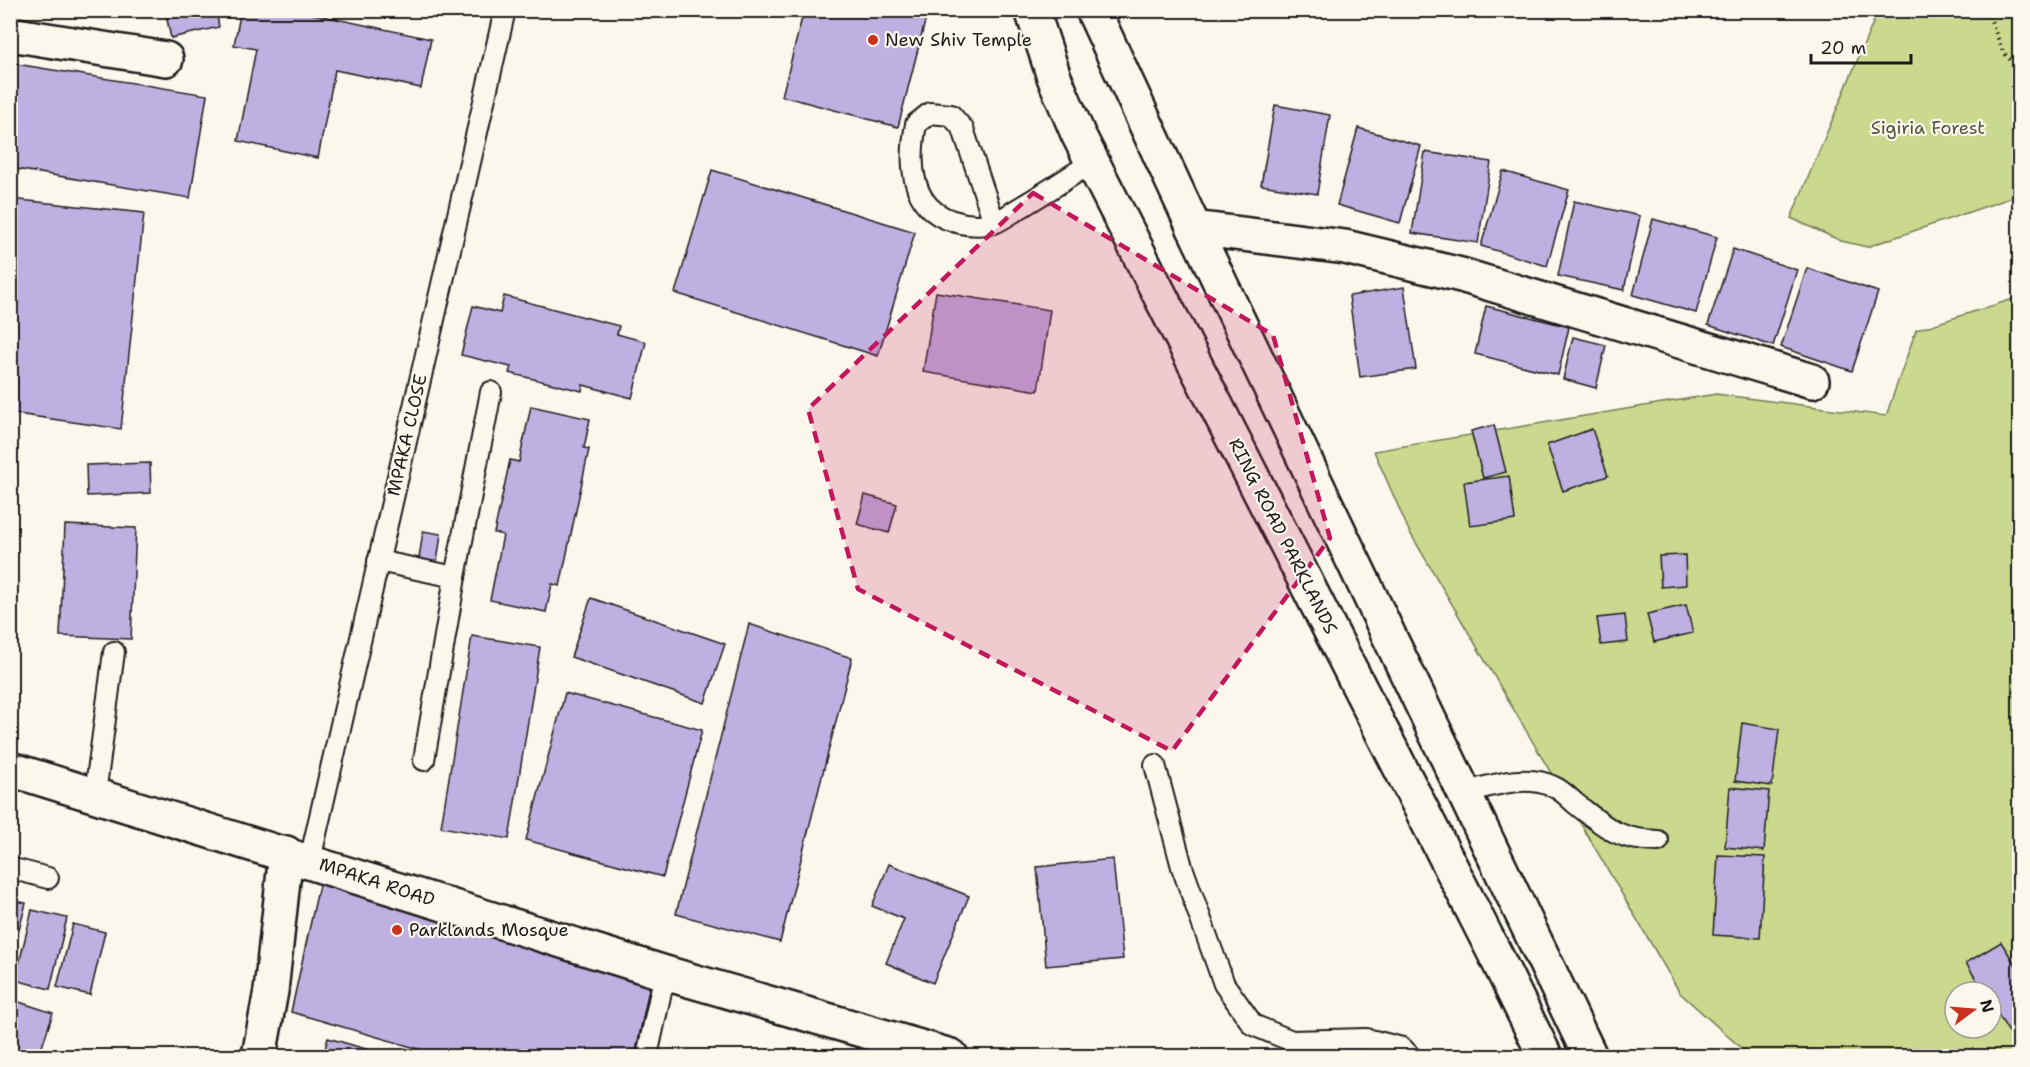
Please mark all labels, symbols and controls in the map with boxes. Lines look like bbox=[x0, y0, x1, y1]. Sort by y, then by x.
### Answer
scale bar bbox=[1811, 27, 1912, 65]
place label: New Shiv Temple bbox=[885, 28, 1032, 52]
marker: New Shiv Temple bbox=[866, 33, 880, 47]
text: 20 m bbox=[1820, 36, 1866, 60]
park label: Sigiria Forest bbox=[1871, 116, 1985, 140]
street label: MPAKA CLOSE bbox=[381, 372, 433, 498]
street label: RING ROAD PARKLANDS bbox=[1223, 434, 1343, 638]
street label: MPAKA ROAD bbox=[316, 852, 438, 912]
place label: Parklands Mosque bbox=[409, 918, 569, 942]
marker: Parklands Mosque bbox=[390, 923, 404, 937]
north arrow bbox=[1943, 980, 2003, 1040]
text: N bbox=[1975, 997, 1999, 1015]

